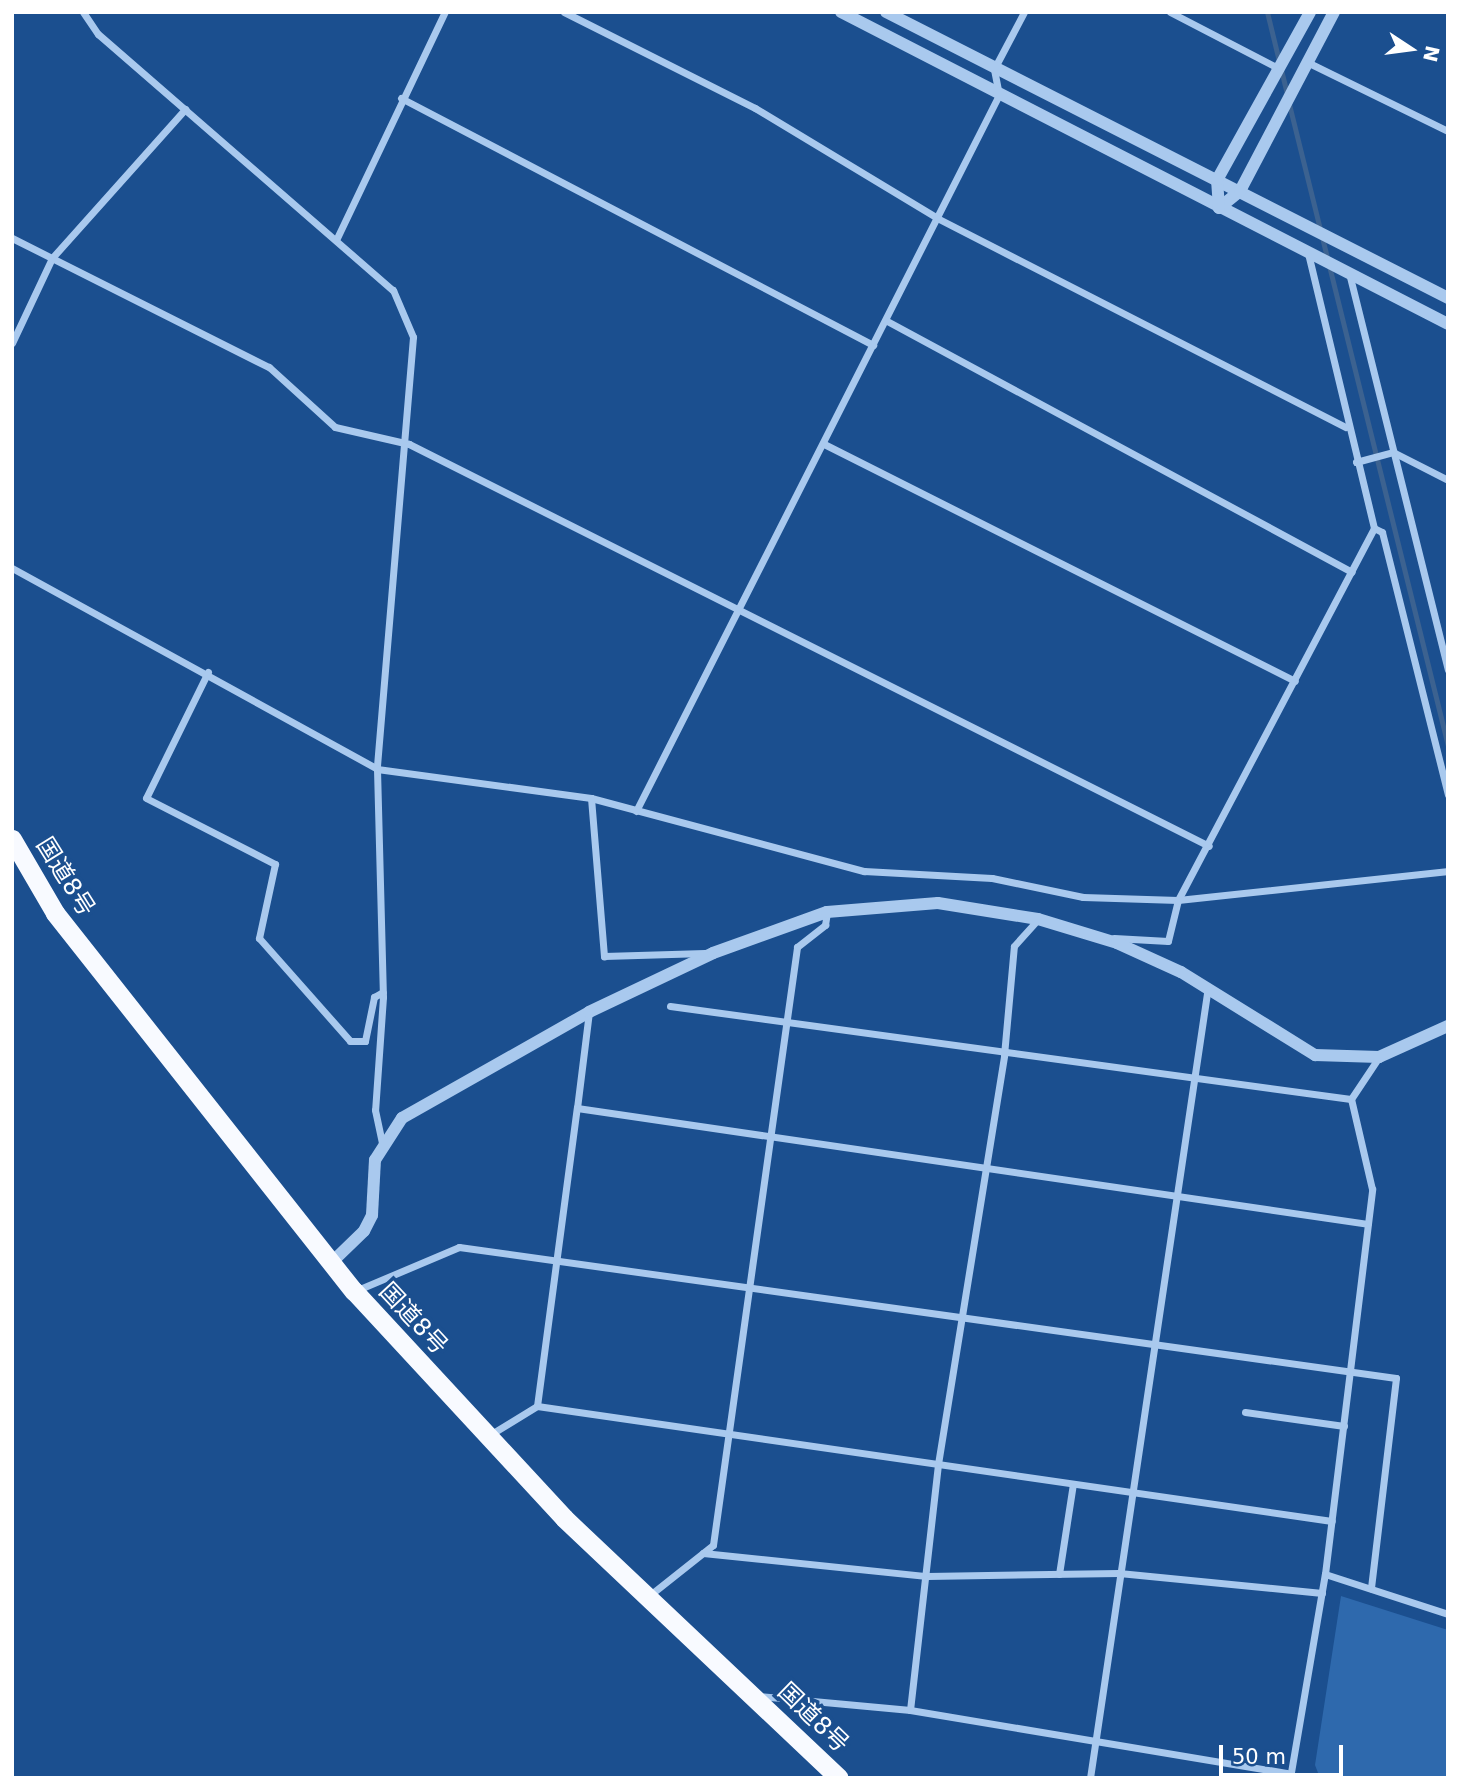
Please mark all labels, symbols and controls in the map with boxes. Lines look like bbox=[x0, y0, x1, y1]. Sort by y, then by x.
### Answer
north arrow bbox=[1376, 14, 1446, 84]
text: N bbox=[1419, 44, 1444, 64]
street label: 国道8号 bbox=[30, 832, 100, 922]
street label: 国道8号 bbox=[373, 1277, 453, 1361]
street label: 国道8号 bbox=[772, 1677, 854, 1759]
scale bar bbox=[1222, 1730, 1346, 1774]
text: 50 m bbox=[1232, 1745, 1286, 1769]

